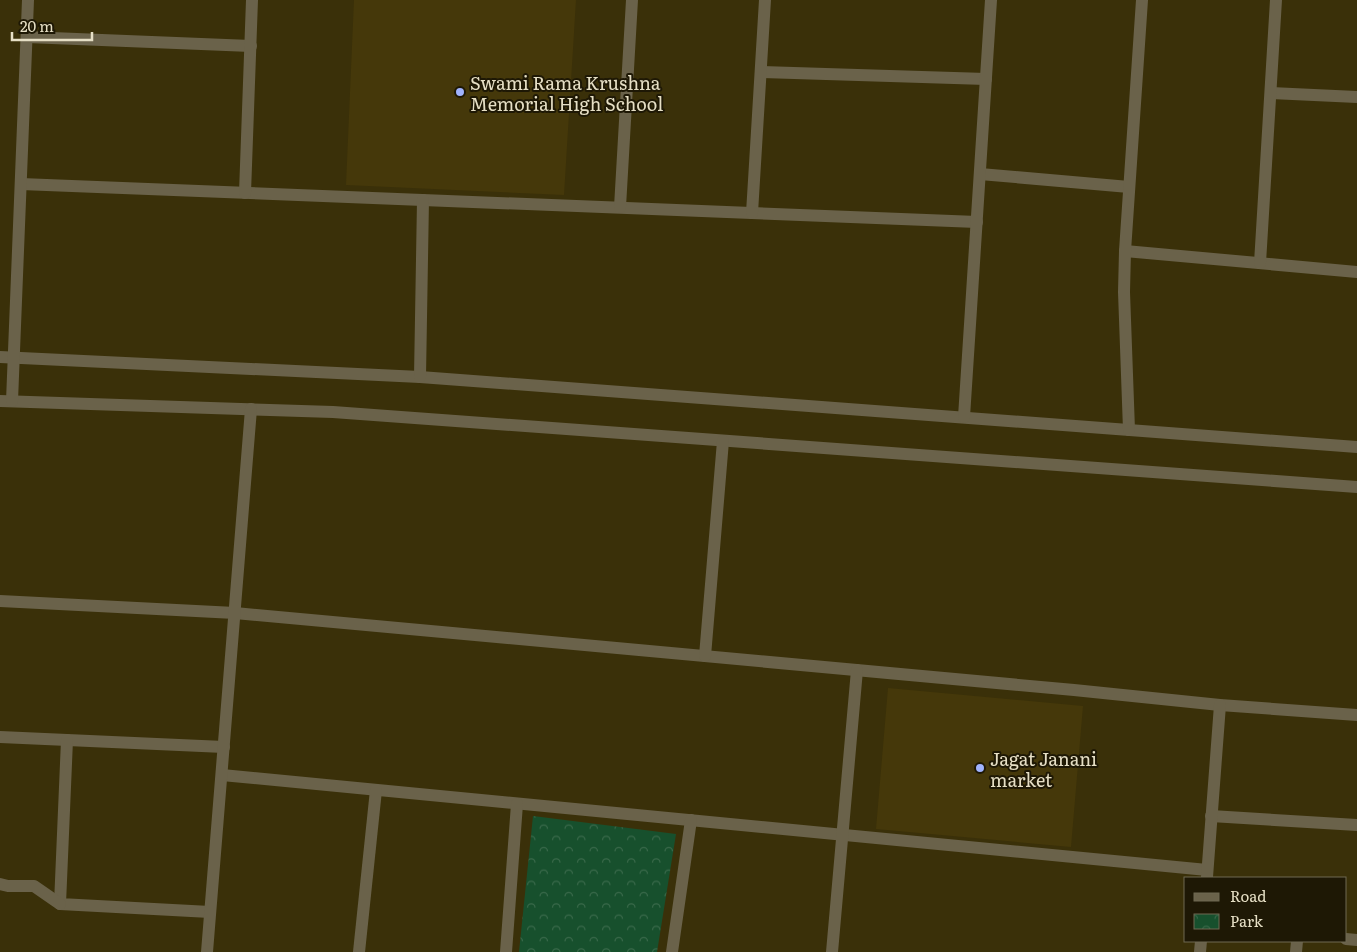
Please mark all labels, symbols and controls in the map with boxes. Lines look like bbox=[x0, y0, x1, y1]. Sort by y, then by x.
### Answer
scale bar bbox=[12, 10, 92, 42]
text: 20 m bbox=[20, 14, 54, 37]
place label: Swami Rama Krushna Memorial High School bbox=[470, 69, 663, 117]
marker: Swami Rama Krushna Memorial High School bbox=[454, 86, 466, 98]
place label: Jagat Janani market bbox=[990, 745, 1097, 793]
marker: Jagat Janani market bbox=[974, 762, 986, 774]
legend bbox=[1184, 877, 1347, 942]
text: Road bbox=[1230, 884, 1266, 907]
text: Park bbox=[1230, 909, 1264, 932]

